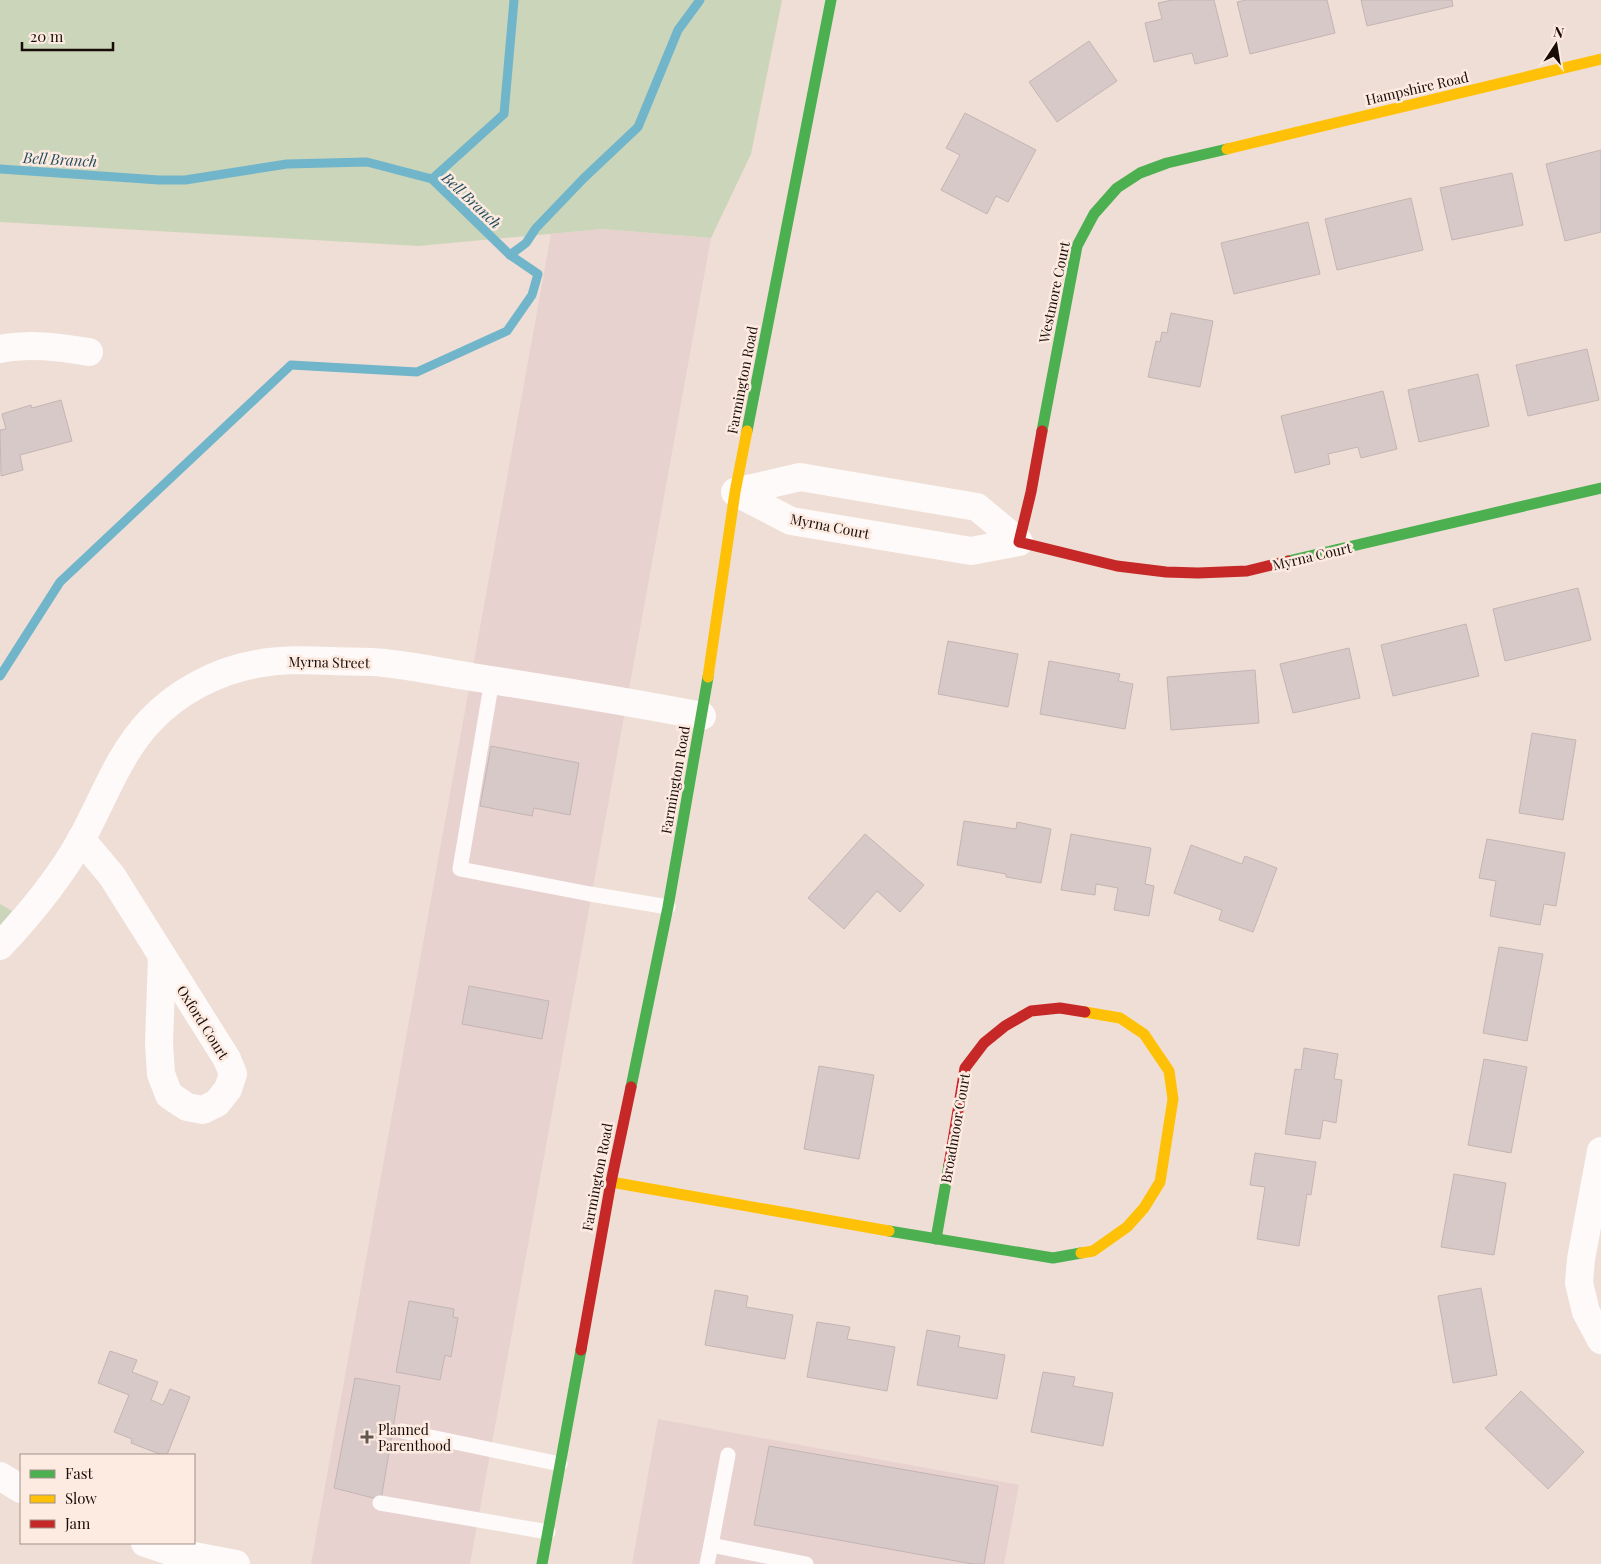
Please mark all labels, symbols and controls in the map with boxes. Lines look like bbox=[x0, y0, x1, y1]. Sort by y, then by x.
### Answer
scale bar bbox=[22, 20, 114, 52]
north arrow bbox=[1531, 20, 1581, 70]
text: N bbox=[1552, 21, 1566, 42]
text: 20 m bbox=[30, 26, 64, 46]
street label: Hampshire Road bbox=[1364, 67, 1470, 109]
water label: Bell Branch bbox=[21, 147, 98, 171]
water label: Bell Branch bbox=[437, 167, 506, 233]
street label: Westmore Court bbox=[1034, 239, 1074, 345]
street label: Farmington Road bbox=[722, 324, 762, 436]
street label: Myrna Court bbox=[789, 509, 872, 543]
street label: Myrna Court bbox=[1271, 537, 1354, 574]
street label: Myrna Street bbox=[288, 652, 371, 672]
street label: Farmington Road bbox=[656, 724, 694, 836]
street label: Oxford Court bbox=[173, 981, 234, 1063]
street label: Broadmoor Court bbox=[936, 1071, 974, 1184]
street label: Farmington Road bbox=[577, 1121, 617, 1233]
place label: Planned Parenthood bbox=[378, 1420, 451, 1455]
marker: Planned Parenthood bbox=[360, 1430, 374, 1444]
legend bbox=[20, 1454, 195, 1544]
text: Fast bbox=[65, 1463, 94, 1483]
text: Slow bbox=[65, 1488, 97, 1508]
text: Jam bbox=[64, 1513, 91, 1533]

